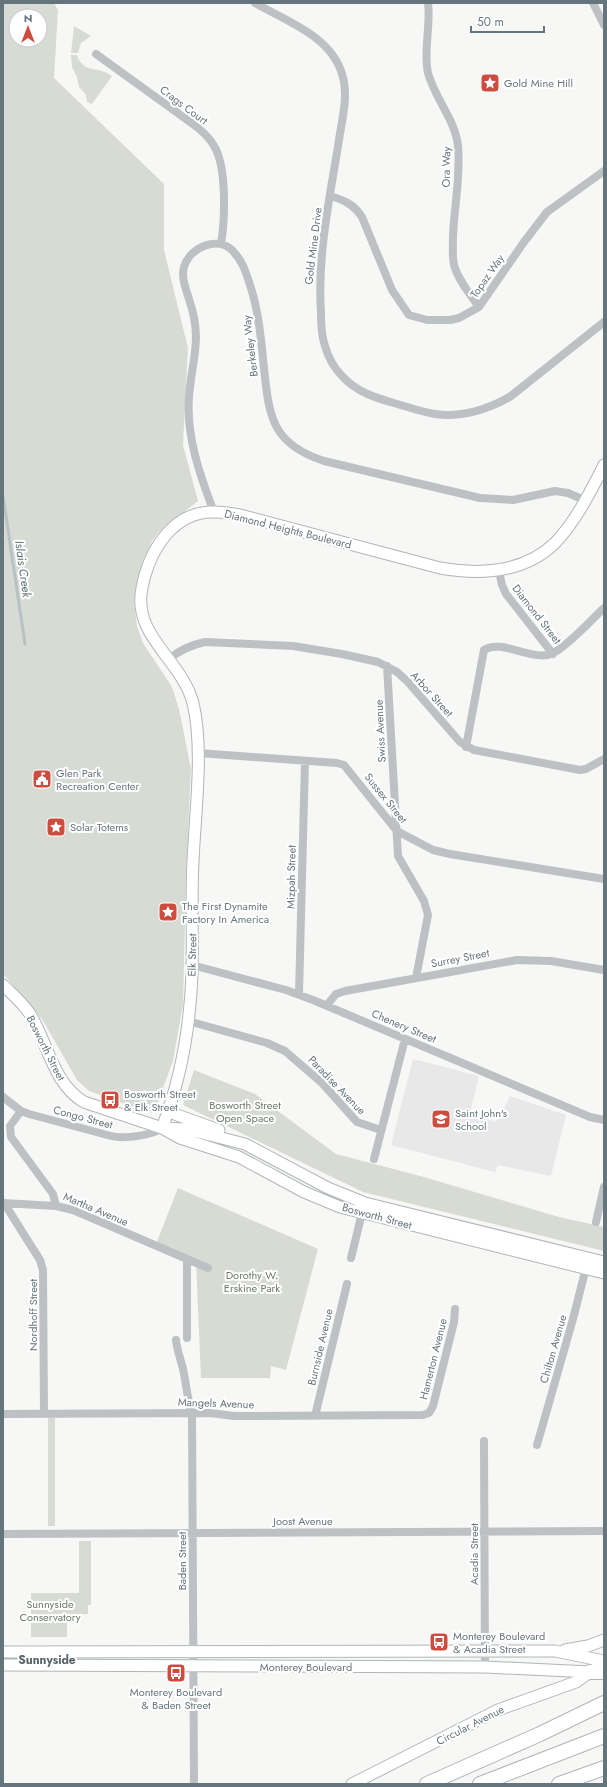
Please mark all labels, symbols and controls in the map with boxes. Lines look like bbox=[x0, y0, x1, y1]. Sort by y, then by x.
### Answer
north arrow bbox=[8, 8, 48, 48]
scale bar bbox=[471, 8, 544, 34]
text: N bbox=[24, 10, 32, 26]
text: 50 m bbox=[477, 13, 504, 31]
place icon: Gold Mine Hill bbox=[479, 72, 501, 94]
place label: Gold Mine Hill bbox=[504, 75, 573, 91]
street label: Crags Court bbox=[157, 82, 212, 129]
street label: Ora Way bbox=[438, 146, 454, 188]
street label: Gold Mine Drive bbox=[300, 206, 326, 285]
street label: Topaz Way bbox=[466, 251, 508, 301]
street label: Berkeley Way bbox=[238, 314, 262, 378]
street label: Diamond Heights Boulevard bbox=[223, 505, 353, 553]
water label: Islais Creek bbox=[10, 539, 36, 599]
street label: Diamond Street bbox=[509, 581, 566, 647]
street label: Arbor Street bbox=[407, 668, 457, 721]
street label: Swiss Avenue bbox=[370, 699, 390, 763]
place label: Glen Park Recreation Center bbox=[56, 765, 140, 794]
public building icon: Glen Park Recreation Center bbox=[31, 768, 53, 790]
street label: Sussex Street bbox=[361, 770, 411, 827]
place icon: Solar Totems bbox=[45, 816, 67, 838]
place label: Solar Totems bbox=[70, 819, 129, 835]
street label: Mizpah Street bbox=[282, 845, 300, 909]
place label: The First Dynamite Factory In America bbox=[182, 898, 269, 927]
place icon: The First Dynamite Factory In America bbox=[157, 901, 179, 923]
street label: Elk Street bbox=[184, 933, 200, 977]
street label: Surrey Street bbox=[429, 944, 491, 971]
street label: Chenery Street bbox=[369, 1005, 439, 1047]
street label: Bosworth Street bbox=[23, 1012, 70, 1084]
street label: Paradise Avenue bbox=[305, 1052, 370, 1118]
place label: Bosworth Street & Elk Street bbox=[124, 1086, 196, 1115]
bus stop icon: Bosworth Street & Elk Street bbox=[99, 1089, 121, 1111]
park label: Bosworth Street Open Space bbox=[209, 1097, 281, 1126]
street label: Congo Street bbox=[51, 1101, 115, 1133]
place label: Saint John's School bbox=[455, 1105, 508, 1134]
school or university icon: Saint John's School bbox=[430, 1108, 452, 1130]
street label: Martha Avenue bbox=[61, 1188, 131, 1230]
street label: Bosworth Street bbox=[340, 1199, 414, 1233]
park label: Dorothy W. Erskine Park bbox=[224, 1267, 280, 1296]
street label: Nordhoff Street bbox=[25, 1279, 41, 1351]
street label: Burnside Avenue bbox=[303, 1307, 337, 1387]
street label: Chilton Avenue bbox=[536, 1313, 571, 1385]
street label: Hamerton Avenue bbox=[415, 1316, 451, 1401]
street label: Mangels Avenue bbox=[178, 1394, 255, 1412]
street label: Joost Avenue bbox=[271, 1513, 333, 1529]
street label: Acadia Street bbox=[466, 1523, 482, 1585]
street label: Baden Street bbox=[174, 1531, 190, 1590]
park label: Sunnyside Conservatory bbox=[19, 1596, 81, 1625]
place label: Monterey Boulevard & Acadia Street bbox=[453, 1628, 545, 1657]
bus stop icon: Monterey Boulevard & Acadia Street bbox=[428, 1631, 450, 1653]
district label: Sunnyside bbox=[18, 1651, 76, 1669]
street label: Monterey Boulevard bbox=[260, 1659, 352, 1675]
bus stop icon: Monterey Boulevard & Baden Street bbox=[165, 1662, 187, 1684]
place label: Monterey Boulevard & Baden Street bbox=[130, 1684, 222, 1713]
street label: Circular Avenue bbox=[433, 1701, 507, 1749]

